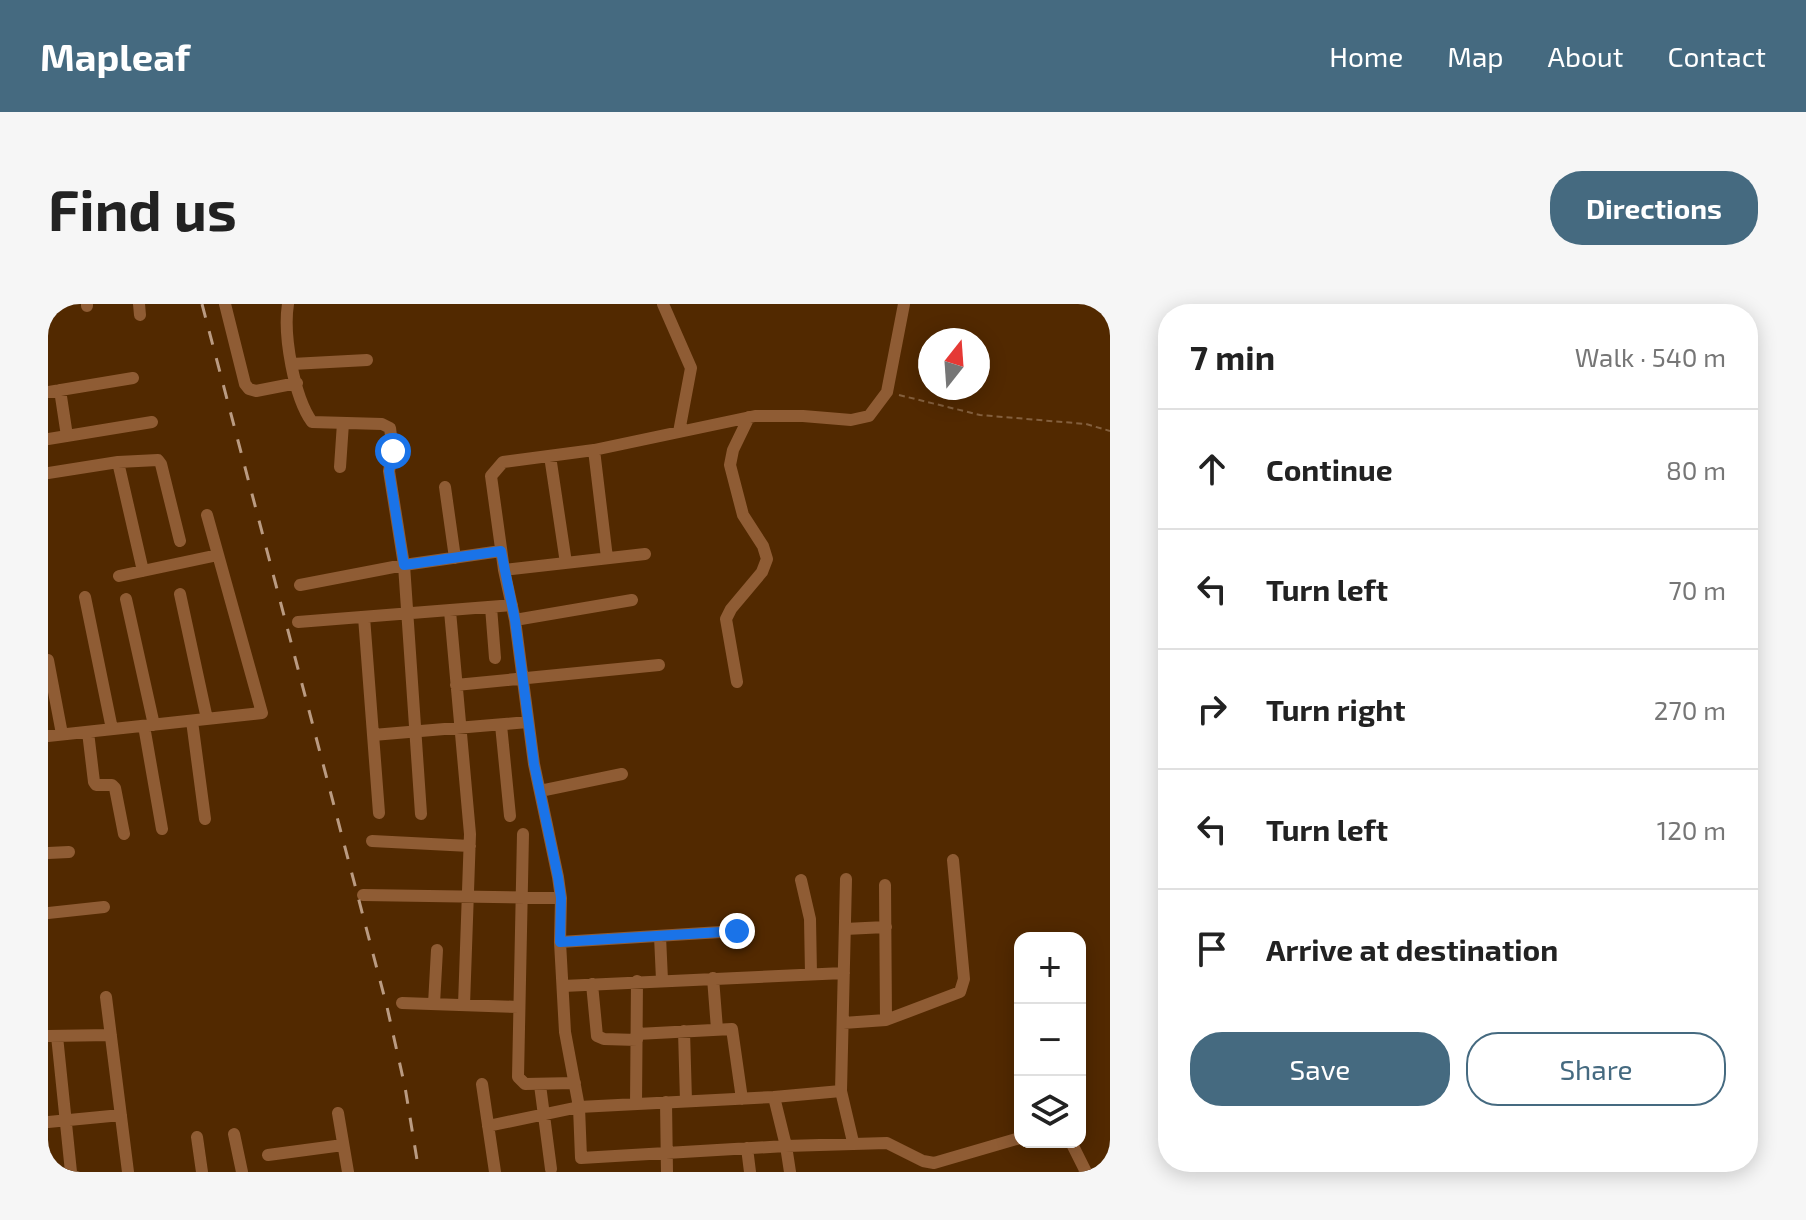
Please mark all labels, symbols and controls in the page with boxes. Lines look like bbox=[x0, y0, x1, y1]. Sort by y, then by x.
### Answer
text: Mapleaf bbox=[40, 33, 190, 79]
text: Home bbox=[1329, 39, 1403, 73]
text: Map bbox=[1447, 39, 1504, 73]
text: About bbox=[1548, 39, 1623, 73]
text: Contact bbox=[1667, 39, 1766, 73]
button: Directions bbox=[1550, 171, 1758, 245]
text: Find us bbox=[48, 175, 237, 242]
north arrow bbox=[918, 328, 990, 400]
text: 7 min bbox=[1190, 336, 1275, 377]
text: Walk · 540 m bbox=[1575, 341, 1726, 372]
route start bbox=[375, 433, 411, 469]
icon: ahead bbox=[1190, 447, 1234, 491]
text: Continue bbox=[1266, 451, 1393, 487]
text: 80 m bbox=[1666, 454, 1726, 485]
icon: left bbox=[1190, 567, 1234, 611]
text: Turn left bbox=[1266, 571, 1388, 607]
text: 70 m bbox=[1668, 574, 1726, 605]
icon: right bbox=[1190, 687, 1234, 731]
text: Turn right bbox=[1266, 691, 1406, 727]
text: 270 m bbox=[1654, 694, 1726, 725]
icon: left bbox=[1190, 807, 1234, 851]
text: Turn left bbox=[1266, 811, 1388, 847]
text: 120 m bbox=[1657, 814, 1726, 845]
route end bbox=[719, 913, 755, 949]
icon: arrive bbox=[1190, 927, 1234, 971]
text: Arrive at destination bbox=[1266, 931, 1558, 967]
map controls bbox=[1014, 932, 1086, 1148]
button: + bbox=[1014, 932, 1086, 1004]
button: − bbox=[1014, 1004, 1086, 1076]
button: Save bbox=[1190, 1032, 1450, 1106]
button: Share bbox=[1466, 1032, 1726, 1106]
button: layers bbox=[1014, 1076, 1086, 1148]

